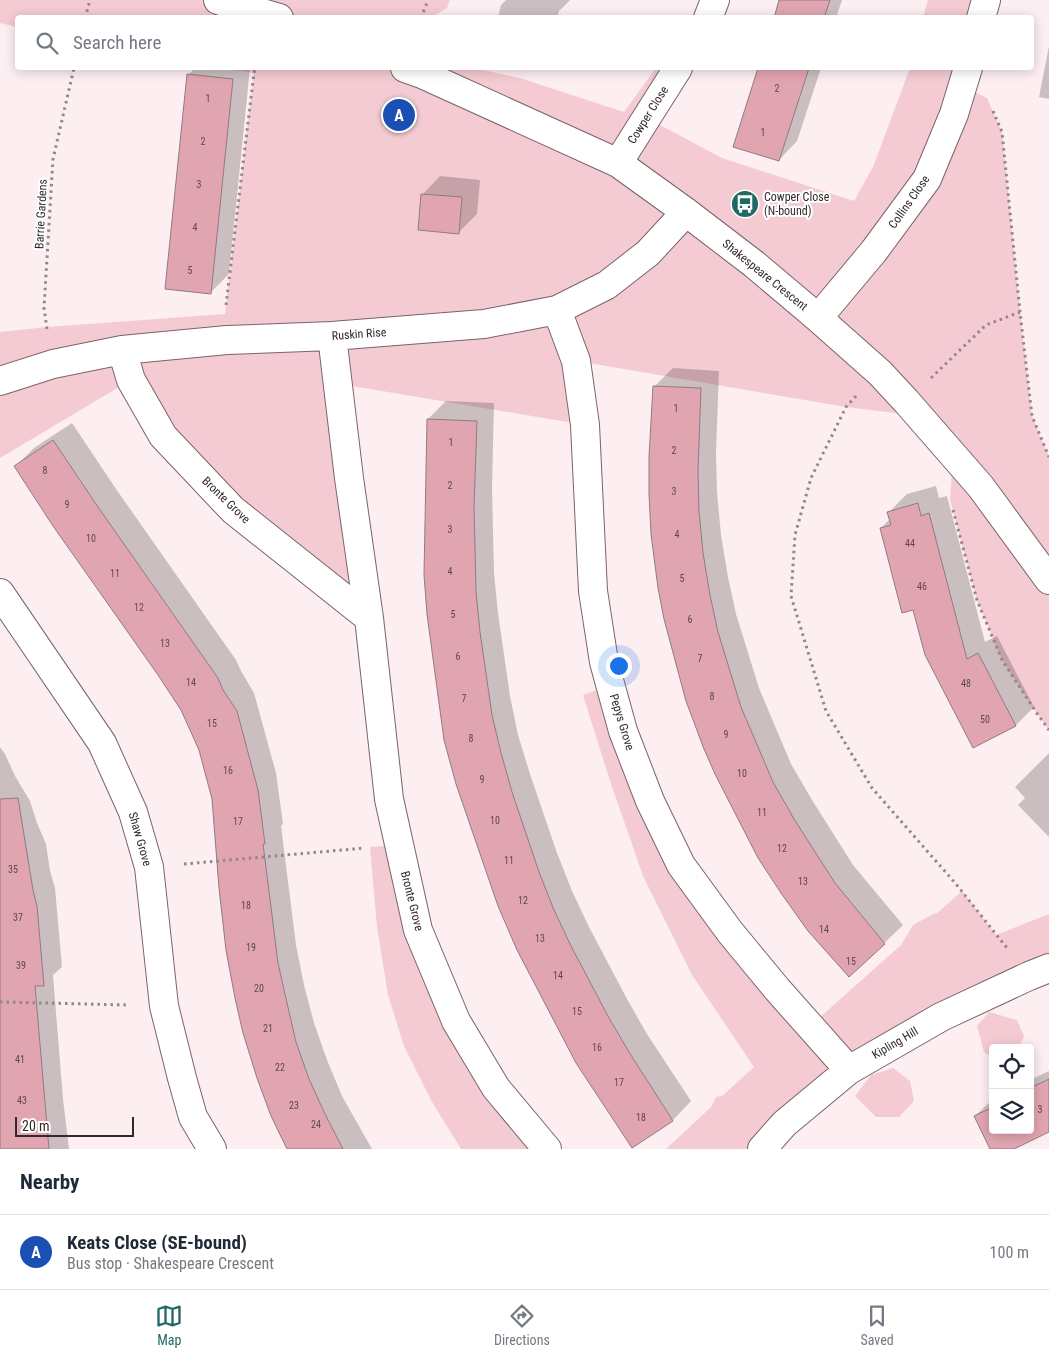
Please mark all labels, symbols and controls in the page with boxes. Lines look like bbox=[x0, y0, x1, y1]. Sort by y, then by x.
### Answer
search box bbox=[15, 15, 1034, 70]
icon: search bbox=[33, 29, 61, 57]
text: Search here bbox=[73, 31, 161, 54]
street label: Cowper Close bbox=[625, 83, 671, 146]
house number: 2 bbox=[775, 83, 780, 94]
house number: 1 bbox=[206, 93, 210, 104]
pin: A bbox=[383, 96, 415, 134]
house number: 1 bbox=[761, 127, 765, 138]
house number: 2 bbox=[201, 136, 206, 147]
street label: Collins Close bbox=[886, 172, 933, 231]
street label: Barrie Gardens bbox=[32, 179, 50, 249]
house number: 3 bbox=[197, 179, 202, 190]
bus stop icon: Cowper Close (N-bound) bbox=[730, 189, 760, 219]
place label: Cowper Close (N-bound) bbox=[764, 190, 830, 218]
house number: 4 bbox=[193, 222, 198, 233]
street label: Shakespeare Crescent bbox=[720, 236, 811, 314]
house number: 5 bbox=[188, 265, 193, 276]
street label: Ruskin Rise bbox=[331, 325, 387, 343]
house number: 1 bbox=[674, 403, 678, 414]
house number: 1 bbox=[449, 437, 453, 448]
house number: 2 bbox=[672, 445, 677, 456]
house number: 8 bbox=[43, 465, 48, 476]
street label: Bronte Grove bbox=[199, 474, 253, 527]
house number: 2 bbox=[448, 480, 453, 491]
house number: 3 bbox=[672, 486, 677, 497]
house number: 9 bbox=[65, 499, 70, 510]
house number: 3 bbox=[448, 524, 453, 535]
house number: 4 bbox=[675, 529, 680, 540]
house number: 10 bbox=[86, 533, 96, 544]
house number: 44 bbox=[905, 538, 915, 549]
house number: 4 bbox=[448, 566, 453, 577]
house number: 11 bbox=[110, 568, 120, 579]
house number: 5 bbox=[680, 573, 685, 584]
house number: 46 bbox=[917, 581, 927, 592]
house number: 12 bbox=[134, 602, 144, 613]
house number: 5 bbox=[451, 609, 456, 620]
house number: 6 bbox=[688, 614, 693, 625]
house number: 13 bbox=[160, 638, 170, 649]
house number: 6 bbox=[456, 651, 461, 662]
your location bbox=[606, 653, 632, 679]
house number: 7 bbox=[698, 653, 703, 664]
house number: 14 bbox=[186, 677, 196, 688]
house number: 48 bbox=[961, 678, 971, 689]
house number: 8 bbox=[710, 691, 715, 702]
street label: Pepys Grove bbox=[607, 692, 637, 752]
house number: 7 bbox=[462, 693, 467, 704]
house number: 50 bbox=[980, 714, 990, 725]
house number: 15 bbox=[207, 718, 217, 729]
house number: 9 bbox=[724, 729, 729, 740]
house number: 8 bbox=[469, 733, 474, 744]
house number: 16 bbox=[223, 765, 233, 776]
house number: 10 bbox=[737, 768, 747, 779]
house number: 9 bbox=[480, 774, 485, 785]
house number: 11 bbox=[757, 807, 767, 818]
street label: Shaw Grove bbox=[126, 810, 154, 868]
house number: 10 bbox=[490, 815, 500, 826]
house number: 17 bbox=[233, 816, 243, 827]
house number: 12 bbox=[777, 843, 787, 854]
house number: 11 bbox=[504, 855, 514, 866]
house number: 35 bbox=[8, 864, 18, 875]
street label: Bronte Grove bbox=[398, 870, 426, 933]
house number: 13 bbox=[798, 876, 808, 887]
house number: 12 bbox=[518, 895, 528, 906]
house number: 18 bbox=[241, 900, 251, 911]
house number: 37 bbox=[13, 912, 23, 923]
house number: 14 bbox=[819, 924, 829, 935]
house number: 13 bbox=[535, 933, 545, 944]
house number: 19 bbox=[246, 942, 256, 953]
house number: 15 bbox=[846, 956, 856, 967]
house number: 39 bbox=[16, 960, 26, 971]
house number: 14 bbox=[553, 970, 563, 981]
house number: 20 bbox=[254, 983, 264, 994]
house number: 15 bbox=[572, 1006, 582, 1017]
house number: 21 bbox=[263, 1023, 273, 1034]
street label: Kipling Hill bbox=[869, 1024, 921, 1062]
house number: 16 bbox=[592, 1042, 602, 1053]
map controls bbox=[989, 1044, 1034, 1134]
button: locate bbox=[989, 1044, 1034, 1089]
house number: 41 bbox=[15, 1054, 25, 1065]
house number: 22 bbox=[275, 1062, 285, 1073]
house number: 17 bbox=[614, 1077, 624, 1088]
button: layers bbox=[989, 1089, 1034, 1134]
house number: 43 bbox=[17, 1095, 27, 1106]
house number: 23 bbox=[289, 1100, 299, 1111]
house number: 3 bbox=[1038, 1104, 1043, 1115]
house number: 18 bbox=[636, 1112, 646, 1123]
scale bar bbox=[15, 1114, 134, 1137]
text: 20 m bbox=[22, 1118, 50, 1134]
house number: 24 bbox=[311, 1119, 321, 1130]
text: Nearby bbox=[20, 1170, 79, 1194]
text: Keats Close (SE-bound) bbox=[67, 1231, 247, 1254]
text: A bbox=[31, 1243, 41, 1262]
text: 100 m bbox=[990, 1243, 1029, 1262]
text: Bus stop · Shakespeare Crescent bbox=[67, 1254, 274, 1273]
tab: Map bbox=[155, 1302, 183, 1348]
tab: Directions bbox=[494, 1302, 550, 1348]
tab: Saved bbox=[860, 1302, 894, 1348]

